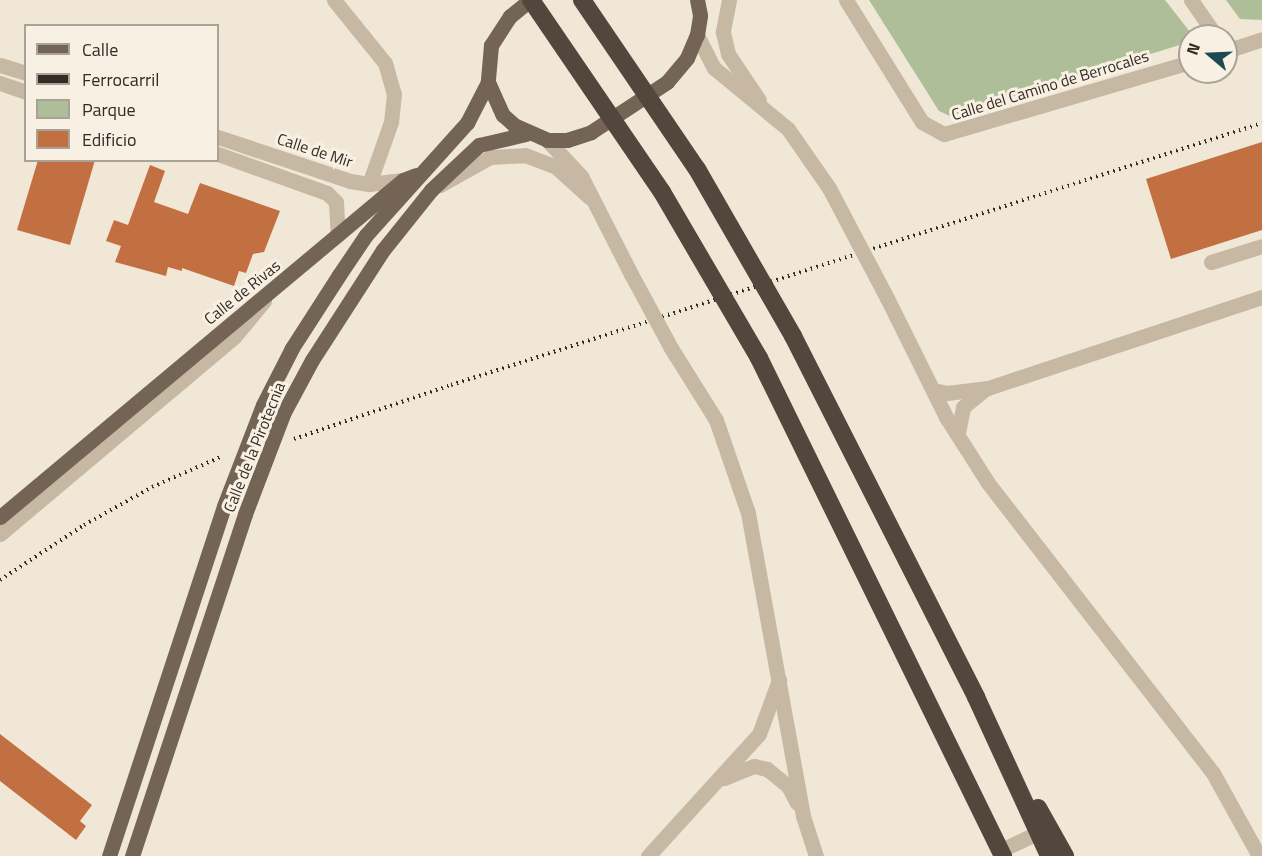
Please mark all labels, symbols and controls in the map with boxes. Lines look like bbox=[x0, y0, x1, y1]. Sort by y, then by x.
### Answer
legend bbox=[24, 24, 219, 162]
north arrow bbox=[1178, 24, 1238, 84]
text: Calle bbox=[82, 36, 118, 63]
text: N bbox=[1180, 40, 1206, 58]
street label: Calle del Camino de Berrocales bbox=[949, 46, 1151, 124]
text: Ferrocarril bbox=[82, 66, 159, 93]
text: Parque bbox=[82, 96, 136, 123]
text: Edificio bbox=[82, 126, 136, 153]
street label: Calle de Mir bbox=[275, 129, 355, 171]
street label: Calle de Rivas bbox=[200, 256, 284, 328]
street label: Calle de la Pirotecnia bbox=[219, 379, 289, 515]

